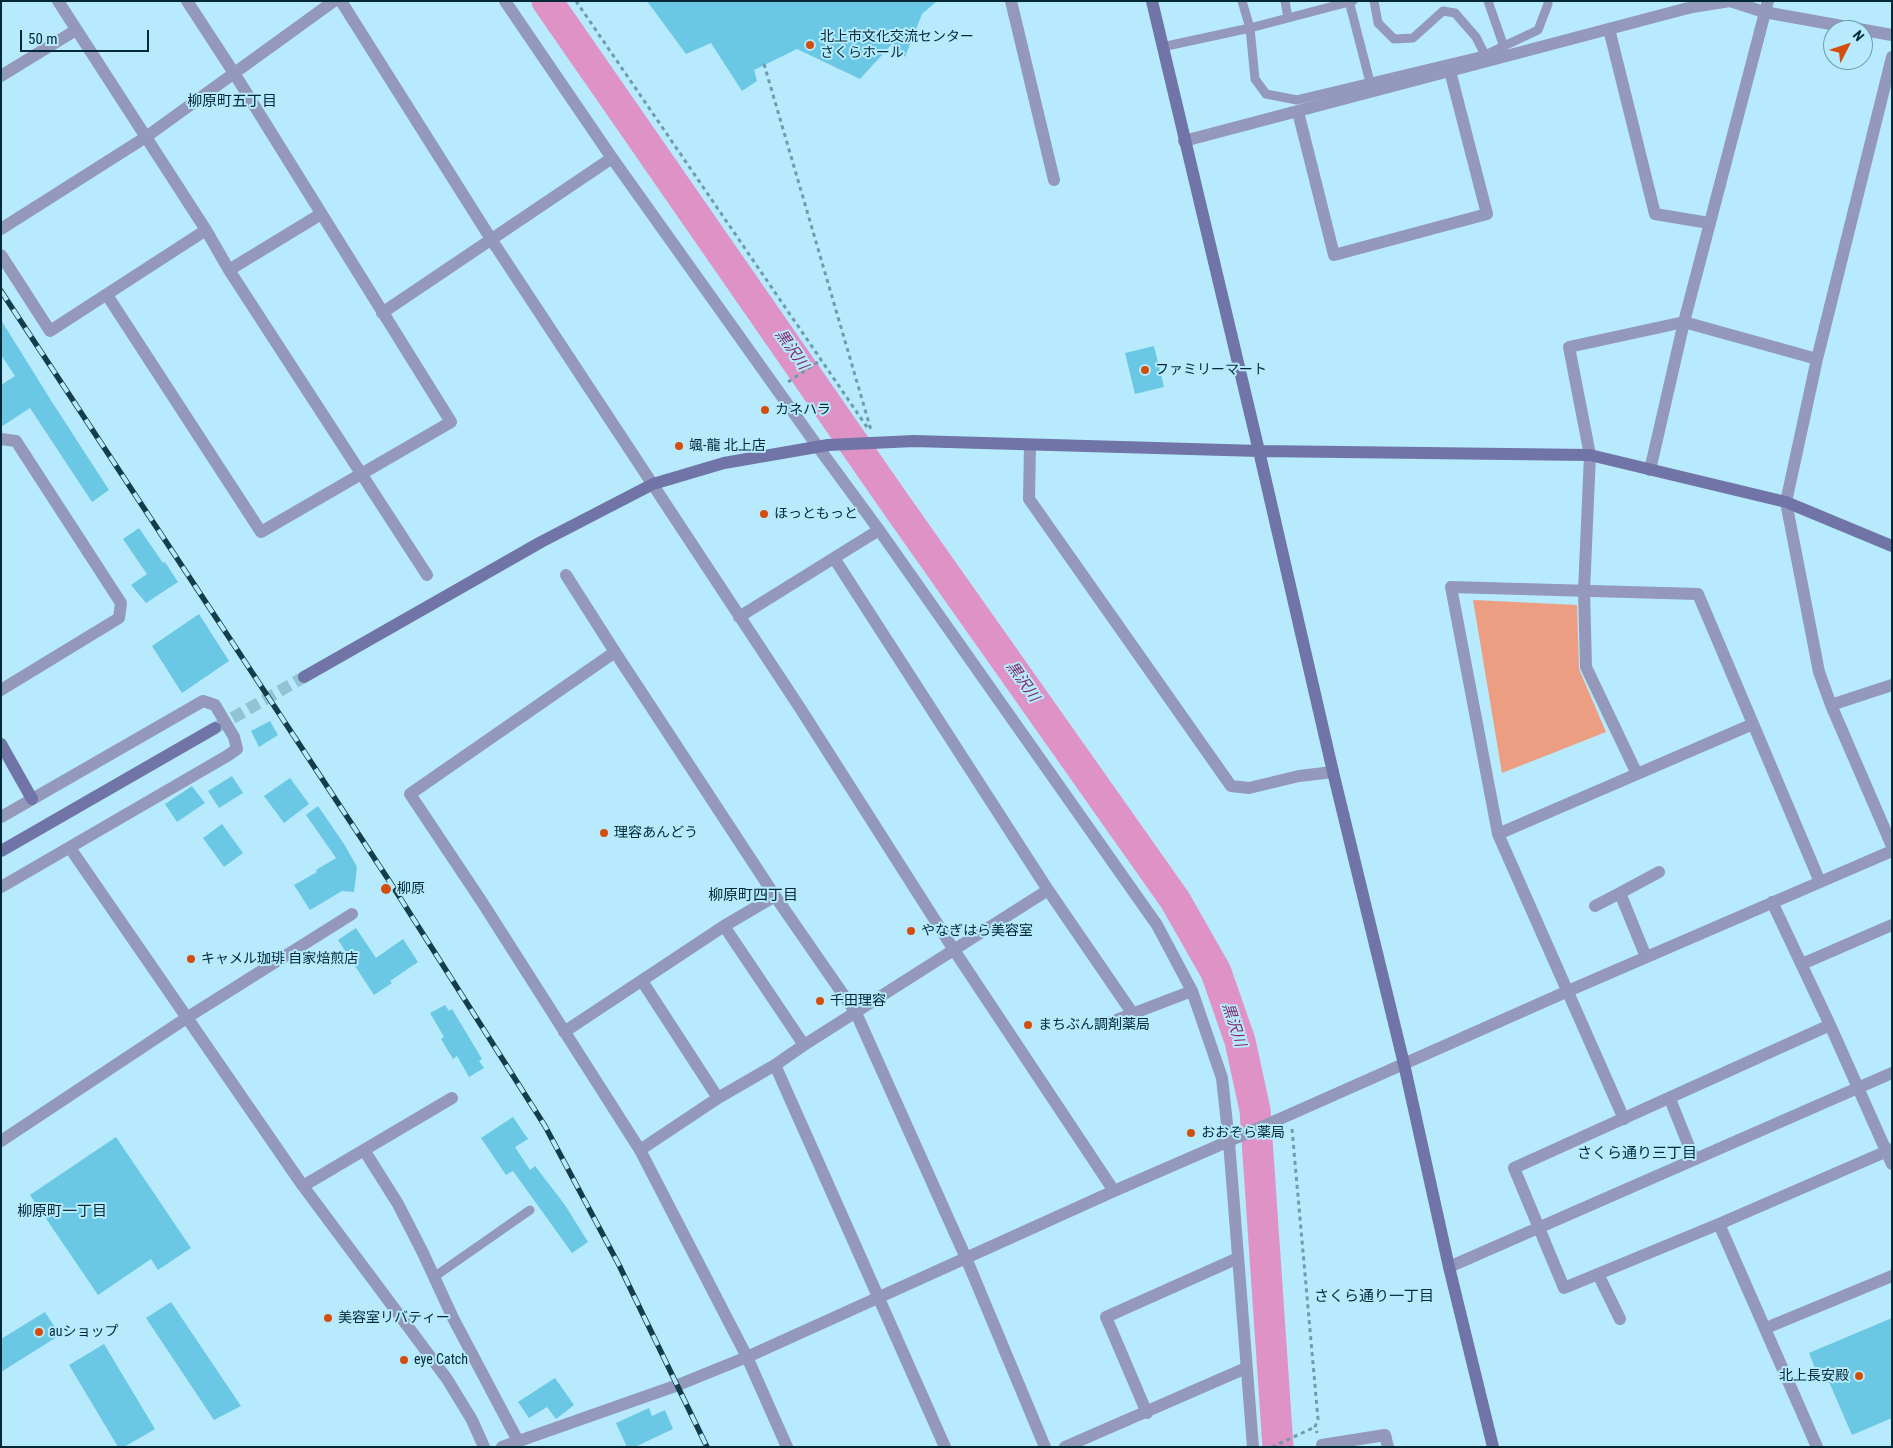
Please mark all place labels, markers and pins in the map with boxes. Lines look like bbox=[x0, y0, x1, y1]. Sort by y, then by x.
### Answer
place label: 北上市文化交流センター さくらホール bbox=[820, 29, 974, 62]
marker: 北上市文化交流センター さくらホール bbox=[804, 39, 816, 51]
place label: ファミリーマート bbox=[1155, 362, 1267, 378]
marker: ファミリーマート bbox=[1139, 364, 1151, 376]
place label: カネハラ bbox=[775, 402, 831, 418]
marker: カネハラ bbox=[759, 404, 771, 416]
place label: 颯-龍 北上店 bbox=[689, 438, 766, 454]
marker: 颯-龍 北上店 bbox=[673, 440, 685, 452]
place label: ほっともっと bbox=[774, 506, 858, 522]
marker: ほっともっと bbox=[758, 508, 770, 520]
place label: 理容あんどう bbox=[614, 825, 698, 841]
marker: 理容あんどう bbox=[598, 827, 610, 839]
place label: 柳原 bbox=[397, 881, 425, 897]
marker: 柳原 bbox=[379, 882, 393, 896]
place label: やなぎはら美容室 bbox=[921, 923, 1033, 939]
marker: やなぎはら美容室 bbox=[905, 925, 917, 937]
place label: キャメル珈琲 自家焙煎店 bbox=[201, 951, 358, 967]
marker: キャメル珈琲 自家焙煎店 bbox=[185, 953, 197, 965]
place label: 千田理容 bbox=[830, 993, 886, 1009]
marker: 千田理容 bbox=[814, 995, 826, 1007]
place label: まちぶん調剤薬局 bbox=[1038, 1017, 1150, 1033]
marker: まちぶん調剤薬局 bbox=[1022, 1019, 1034, 1031]
place label: おおぞら薬局 bbox=[1201, 1125, 1285, 1141]
marker: おおぞら薬局 bbox=[1185, 1127, 1197, 1139]
place label: 美容室リバティー bbox=[338, 1310, 450, 1326]
marker: 美容室リバティー bbox=[322, 1312, 334, 1324]
place label: auショップ bbox=[49, 1324, 118, 1340]
marker: auショップ bbox=[33, 1326, 45, 1338]
place label: eye Catch bbox=[414, 1352, 468, 1368]
marker: eye Catch bbox=[398, 1354, 410, 1366]
place label: 北上長安殿 bbox=[1779, 1368, 1849, 1384]
marker: 北上長安殿 bbox=[1853, 1370, 1865, 1382]

